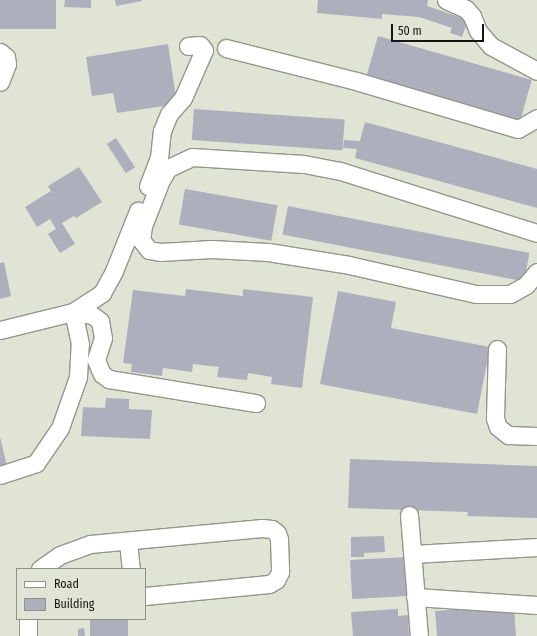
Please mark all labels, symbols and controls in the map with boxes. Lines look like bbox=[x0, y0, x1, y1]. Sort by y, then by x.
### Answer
scale bar bbox=[393, 16, 486, 42]
text: 50 m bbox=[398, 24, 422, 38]
legend bbox=[16, 568, 146, 620]
text: Road bbox=[54, 577, 79, 591]
text: Building bbox=[54, 597, 94, 611]

